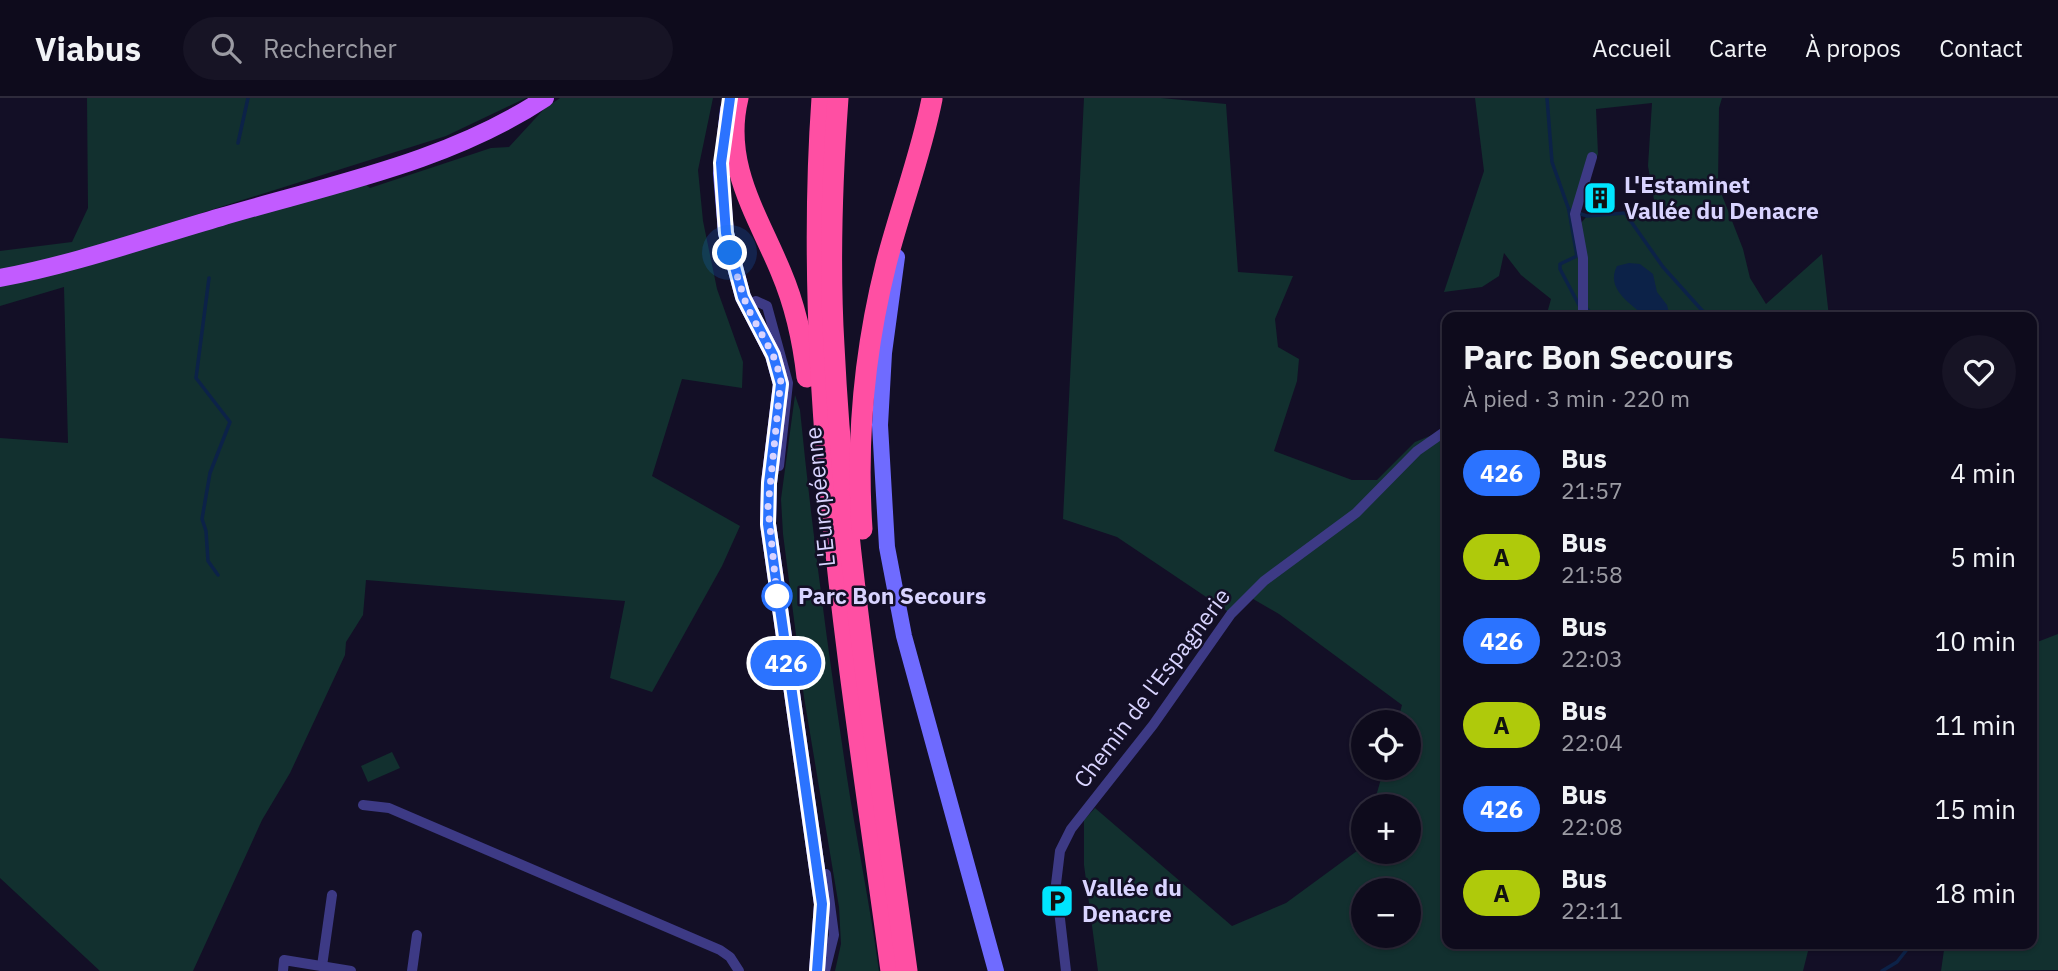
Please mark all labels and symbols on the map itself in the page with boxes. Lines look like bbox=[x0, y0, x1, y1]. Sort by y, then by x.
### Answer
place label: L'Estaminet Vallée du Denacre bbox=[1624, 169, 1819, 225]
building icon: L'Estaminet Vallée du Denacre bbox=[1581, 179, 1619, 217]
your location bbox=[712, 235, 747, 270]
street label: L'Européenne bbox=[797, 426, 841, 569]
place label: Parc Bon Secours bbox=[798, 580, 986, 610]
marker: Parc Bon Secours bbox=[762, 581, 792, 611]
street label: Chemin de l'Espagnerie bbox=[1066, 582, 1236, 793]
line badge: 426 bbox=[746, 640, 826, 686]
place label: Vallée du Denacre bbox=[1082, 872, 1182, 928]
parking icon: Vallée du Denacre bbox=[1038, 882, 1076, 920]

